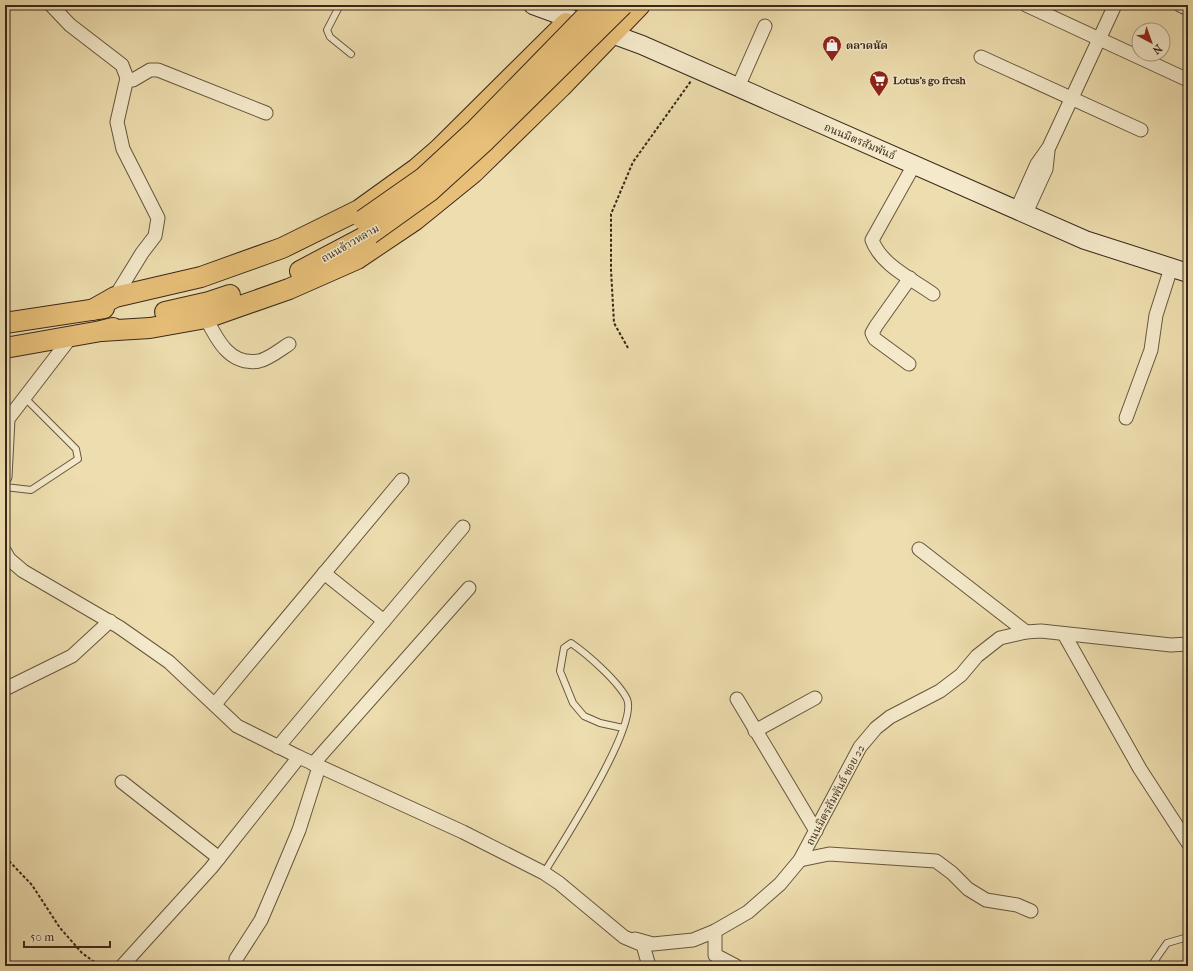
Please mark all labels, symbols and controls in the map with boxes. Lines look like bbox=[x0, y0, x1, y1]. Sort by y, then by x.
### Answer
north arrow bbox=[1131, 22, 1171, 62]
shop icon: ตลาดนัด bbox=[821, 34, 843, 62]
place label: ตลาดนัด bbox=[846, 39, 888, 52]
text: N bbox=[1149, 42, 1165, 57]
supermarket icon: Lotus's go fresh bbox=[868, 69, 890, 97]
place label: Lotus's go fresh bbox=[893, 74, 967, 87]
street label: ถนนมิตรสัมพันธ์ bbox=[822, 121, 898, 162]
street label: ถนนข้าวหลาม bbox=[319, 222, 382, 265]
street label: ถนนมิตรสัมพันธ์ ซอย 22 bbox=[803, 742, 868, 848]
scale bar bbox=[24, 923, 110, 949]
text: 50 m bbox=[30, 930, 54, 944]

